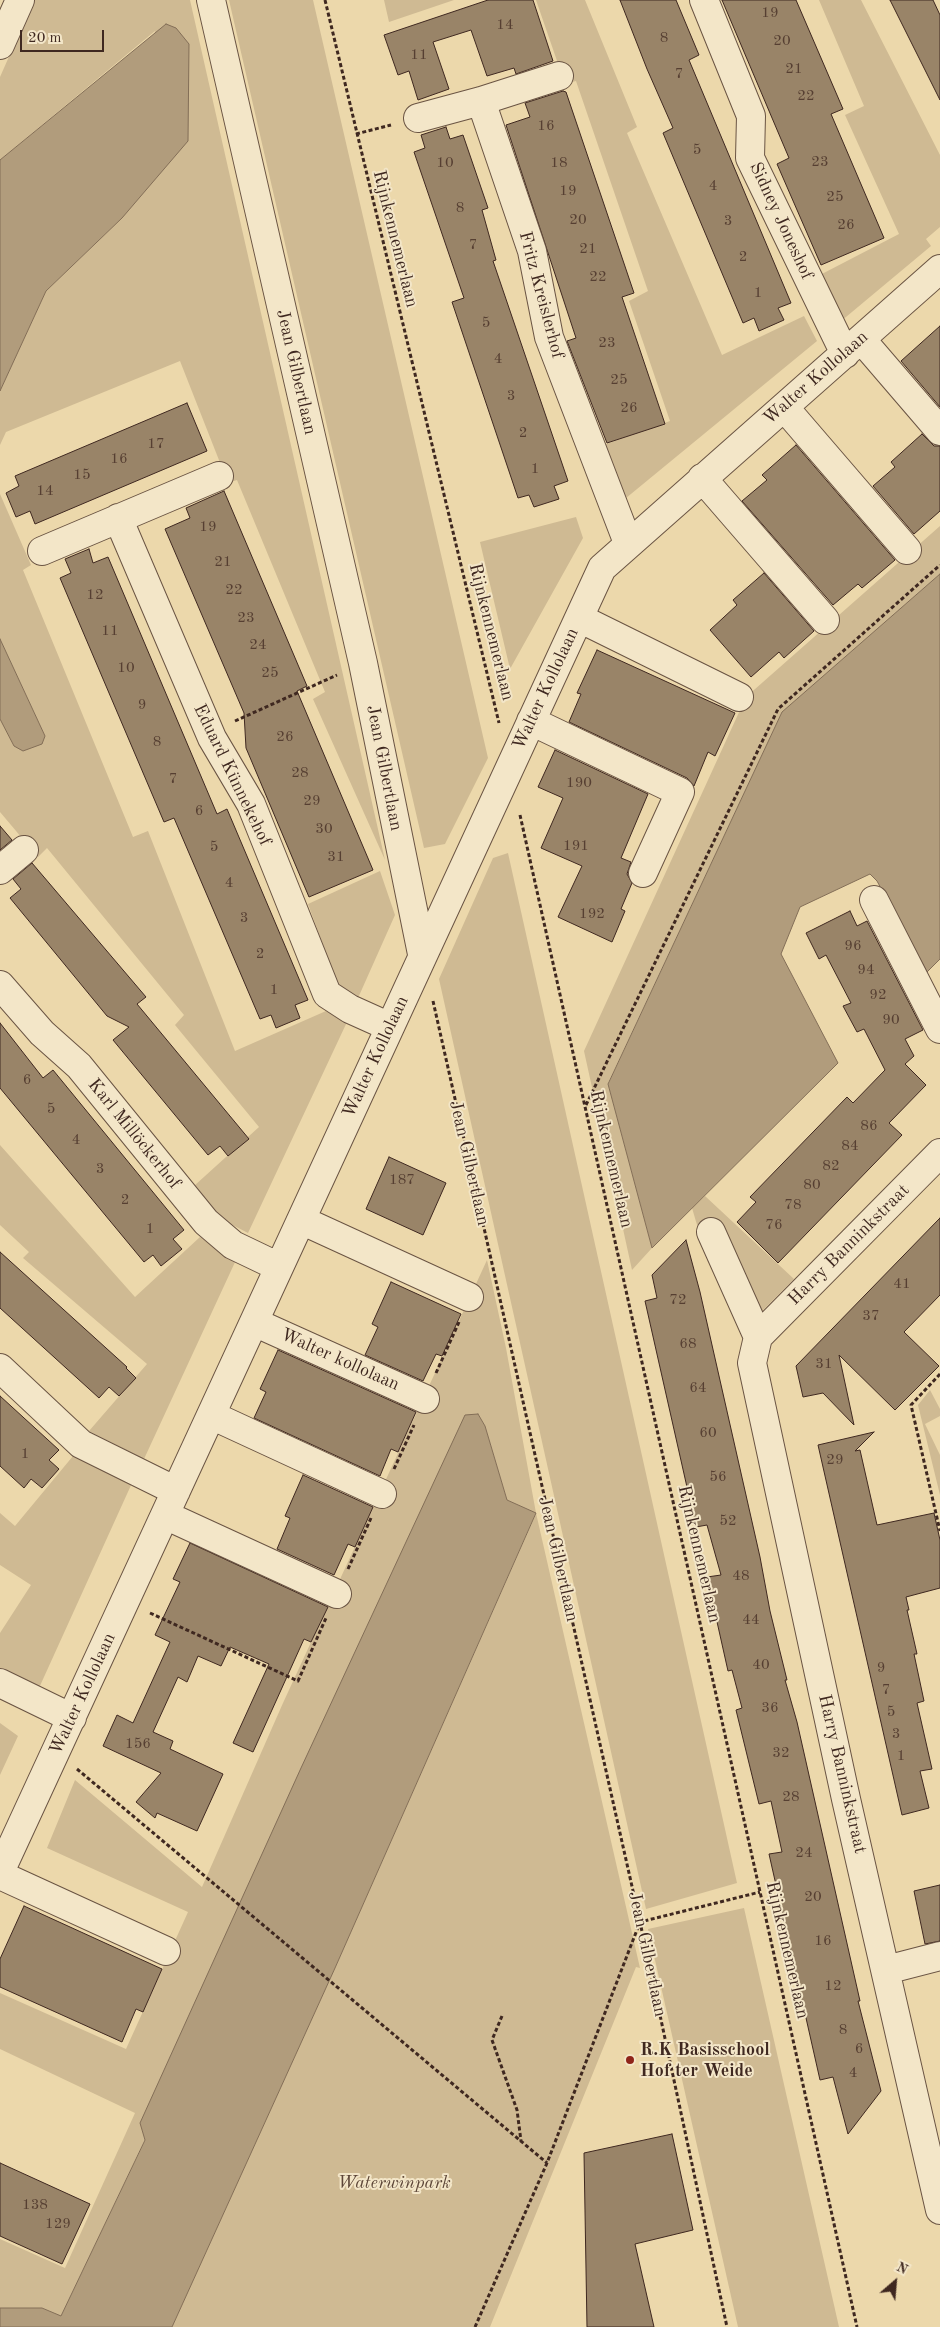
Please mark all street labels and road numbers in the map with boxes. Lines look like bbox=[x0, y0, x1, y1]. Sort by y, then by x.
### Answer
street label: Sidney Joneshof bbox=[744, 159, 818, 283]
street label: Rijnkennemerlaan bbox=[367, 168, 423, 310]
street label: Fritz Kreislerhof bbox=[514, 229, 568, 361]
street label: Jean Gilbertlaan bbox=[271, 307, 321, 437]
street label: Walter Kollolaan bbox=[759, 327, 873, 429]
street label: Rijnkennemerlaan bbox=[463, 561, 519, 703]
street label: Walter Kollolaan bbox=[508, 625, 584, 753]
street label: Eduard Künnekehof bbox=[188, 700, 276, 850]
street label: Jean Gilbertlaan bbox=[361, 703, 407, 833]
street label: Walter Kollolaan bbox=[338, 993, 414, 1121]
street label: Karl Millöckerhof bbox=[83, 1074, 185, 1194]
street label: Rijnkennemerlaan bbox=[585, 1088, 637, 1230]
street label: Jean Gilbertlaan bbox=[444, 1098, 494, 1228]
street label: Harry Banninkstraat bbox=[784, 1180, 914, 1310]
street label: Walter kollolaan bbox=[277, 1324, 403, 1396]
street label: Rijnkennemerlaan bbox=[673, 1483, 725, 1625]
street label: Jean Gilbertlaan bbox=[533, 1494, 583, 1624]
street label: Walter Kollolaan bbox=[45, 1630, 121, 1758]
street label: Harry Banninkstraat bbox=[813, 1692, 871, 1856]
street label: Rijnkennemerlaan bbox=[761, 1879, 813, 2021]
street label: Jean Gilbertlaan bbox=[623, 1889, 671, 2019]

